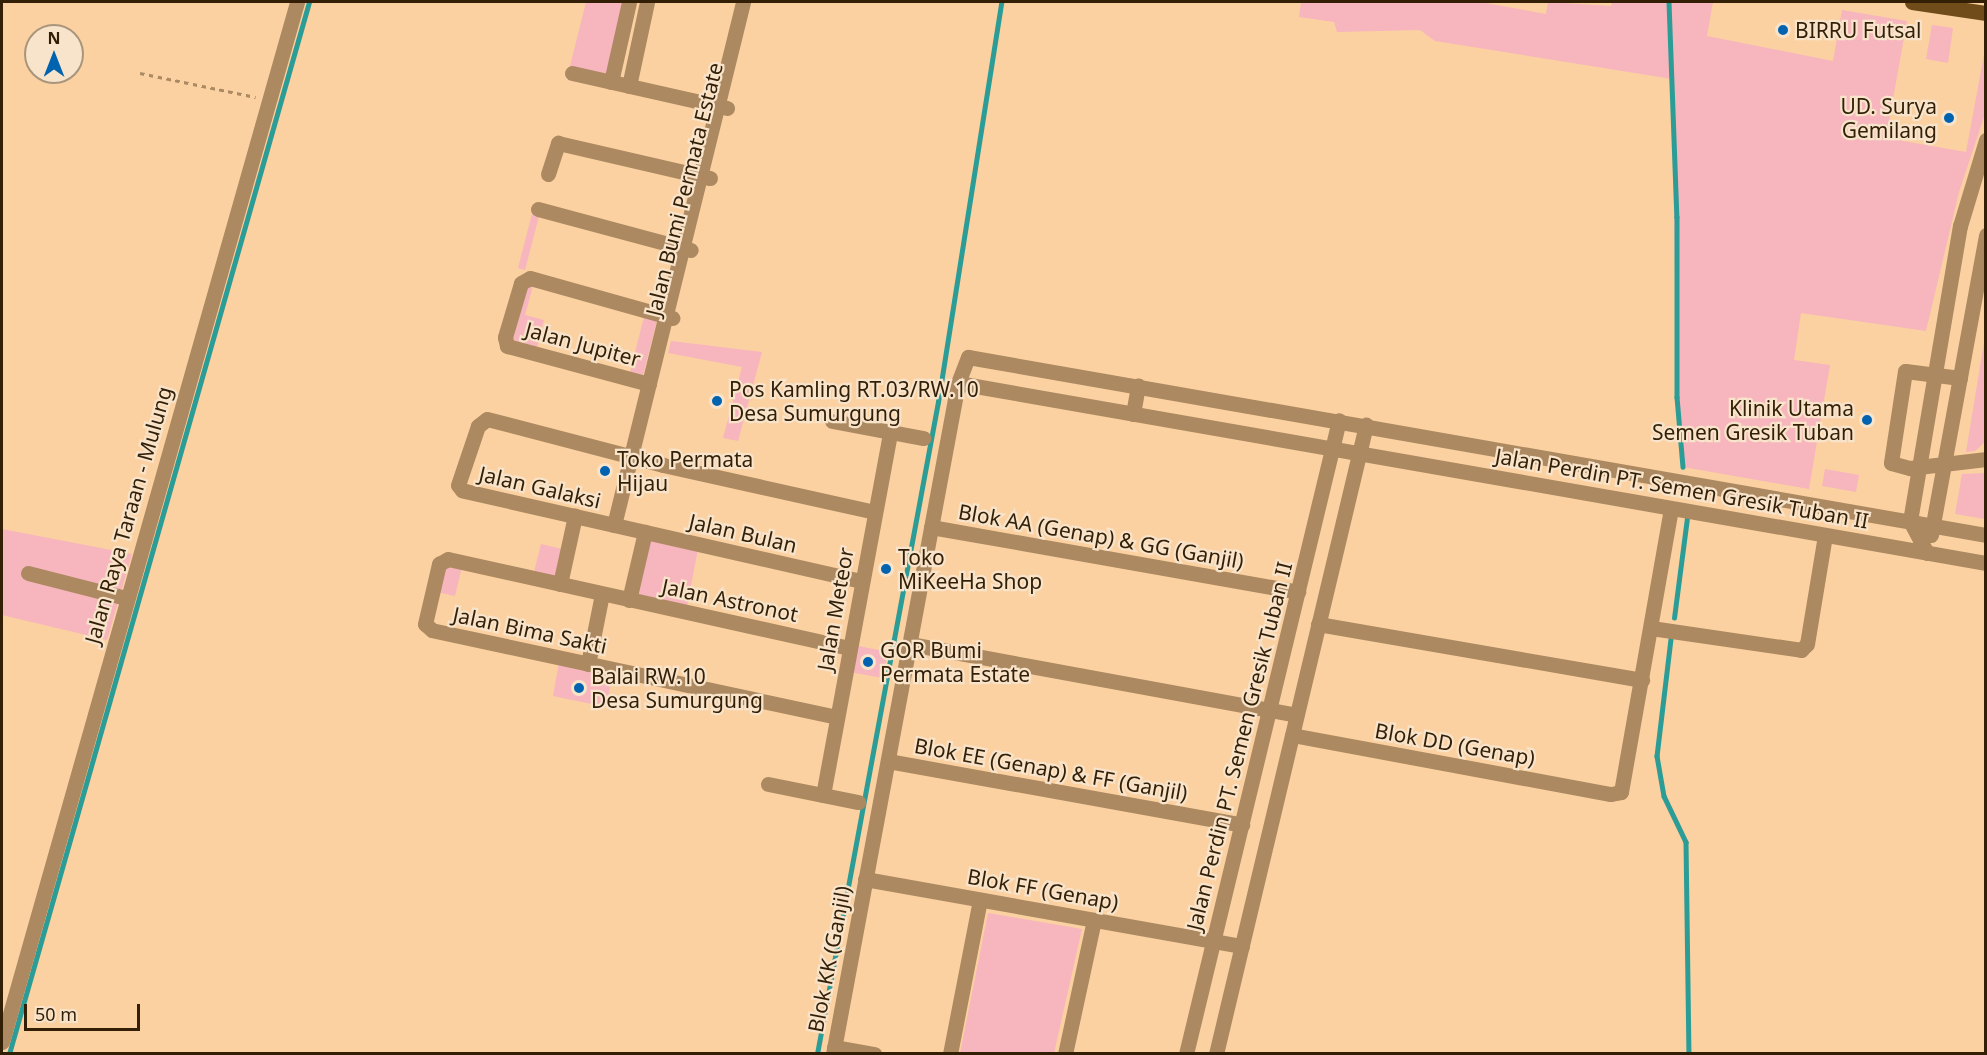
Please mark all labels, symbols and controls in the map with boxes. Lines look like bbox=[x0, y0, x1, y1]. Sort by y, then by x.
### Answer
place label: BIRRU Futsal bbox=[1795, 17, 1921, 43]
marker: BIRRU Futsal bbox=[1776, 23, 1790, 37]
north arrow bbox=[24, 24, 84, 84]
text: N bbox=[47, 27, 61, 49]
street label: Jalan Bumi Permata Estate bbox=[640, 60, 728, 318]
place label: UD. Surya Gemilang bbox=[1840, 93, 1937, 143]
marker: UD. Surya Gemilang bbox=[1942, 111, 1956, 125]
street label: Jalan Jupiter bbox=[523, 317, 643, 371]
place label: Pos Kamling RT.03/RW.10 Desa Sumurgung bbox=[729, 376, 979, 426]
street label: Jalan Raya Taraan - Mulung bbox=[79, 383, 177, 647]
marker: Pos Kamling RT.03/RW.10 Desa Sumurgung bbox=[710, 394, 724, 408]
place label: Klinik Utama Semen Gresik Tuban bbox=[1652, 395, 1854, 445]
marker: Klinik Utama Semen Gresik Tuban bbox=[1858, 411, 1876, 429]
street label: Jalan Perdin PT. Semen Gresik Tuban II bbox=[1493, 443, 1871, 533]
place label: Toko Permata Hijau bbox=[617, 446, 753, 496]
street label: Jalan Galaksi bbox=[477, 461, 603, 513]
marker: Toko Permata Hijau bbox=[598, 464, 612, 478]
street label: Blok AA (Genap) & GG (Ganjil) bbox=[956, 498, 1246, 574]
street label: Jalan Bulan bbox=[687, 508, 799, 558]
place label: Toko MiKeeHa Shop bbox=[898, 544, 1042, 594]
street label: Jalan Meteor bbox=[812, 545, 858, 673]
street label: Jalan Perdin PT. Semen Gresik Tuban II bbox=[1181, 559, 1297, 933]
marker: Toko MiKeeHa Shop bbox=[879, 562, 893, 576]
street label: Jalan Astronot bbox=[660, 573, 800, 627]
street label: Jalan Bima Sakti bbox=[451, 601, 609, 659]
place label: GOR Bumi Permata Estate bbox=[880, 637, 1030, 687]
marker: GOR Bumi Permata Estate bbox=[861, 655, 875, 669]
place label: Balai RW.10 Desa Sumurgung bbox=[591, 663, 763, 713]
marker: Balai RW.10 Desa Sumurgung bbox=[572, 681, 586, 695]
street label: Blok DD (Genap) bbox=[1373, 718, 1537, 770]
street label: Blok EE (Genap) & FF (Ganjil) bbox=[912, 733, 1190, 805]
street label: Blok FF (Genap) bbox=[965, 863, 1121, 915]
street label: Blok KK (Ganjil) bbox=[802, 884, 856, 1034]
scale bar bbox=[27, 992, 142, 1030]
text: 50 m bbox=[35, 1002, 77, 1026]

